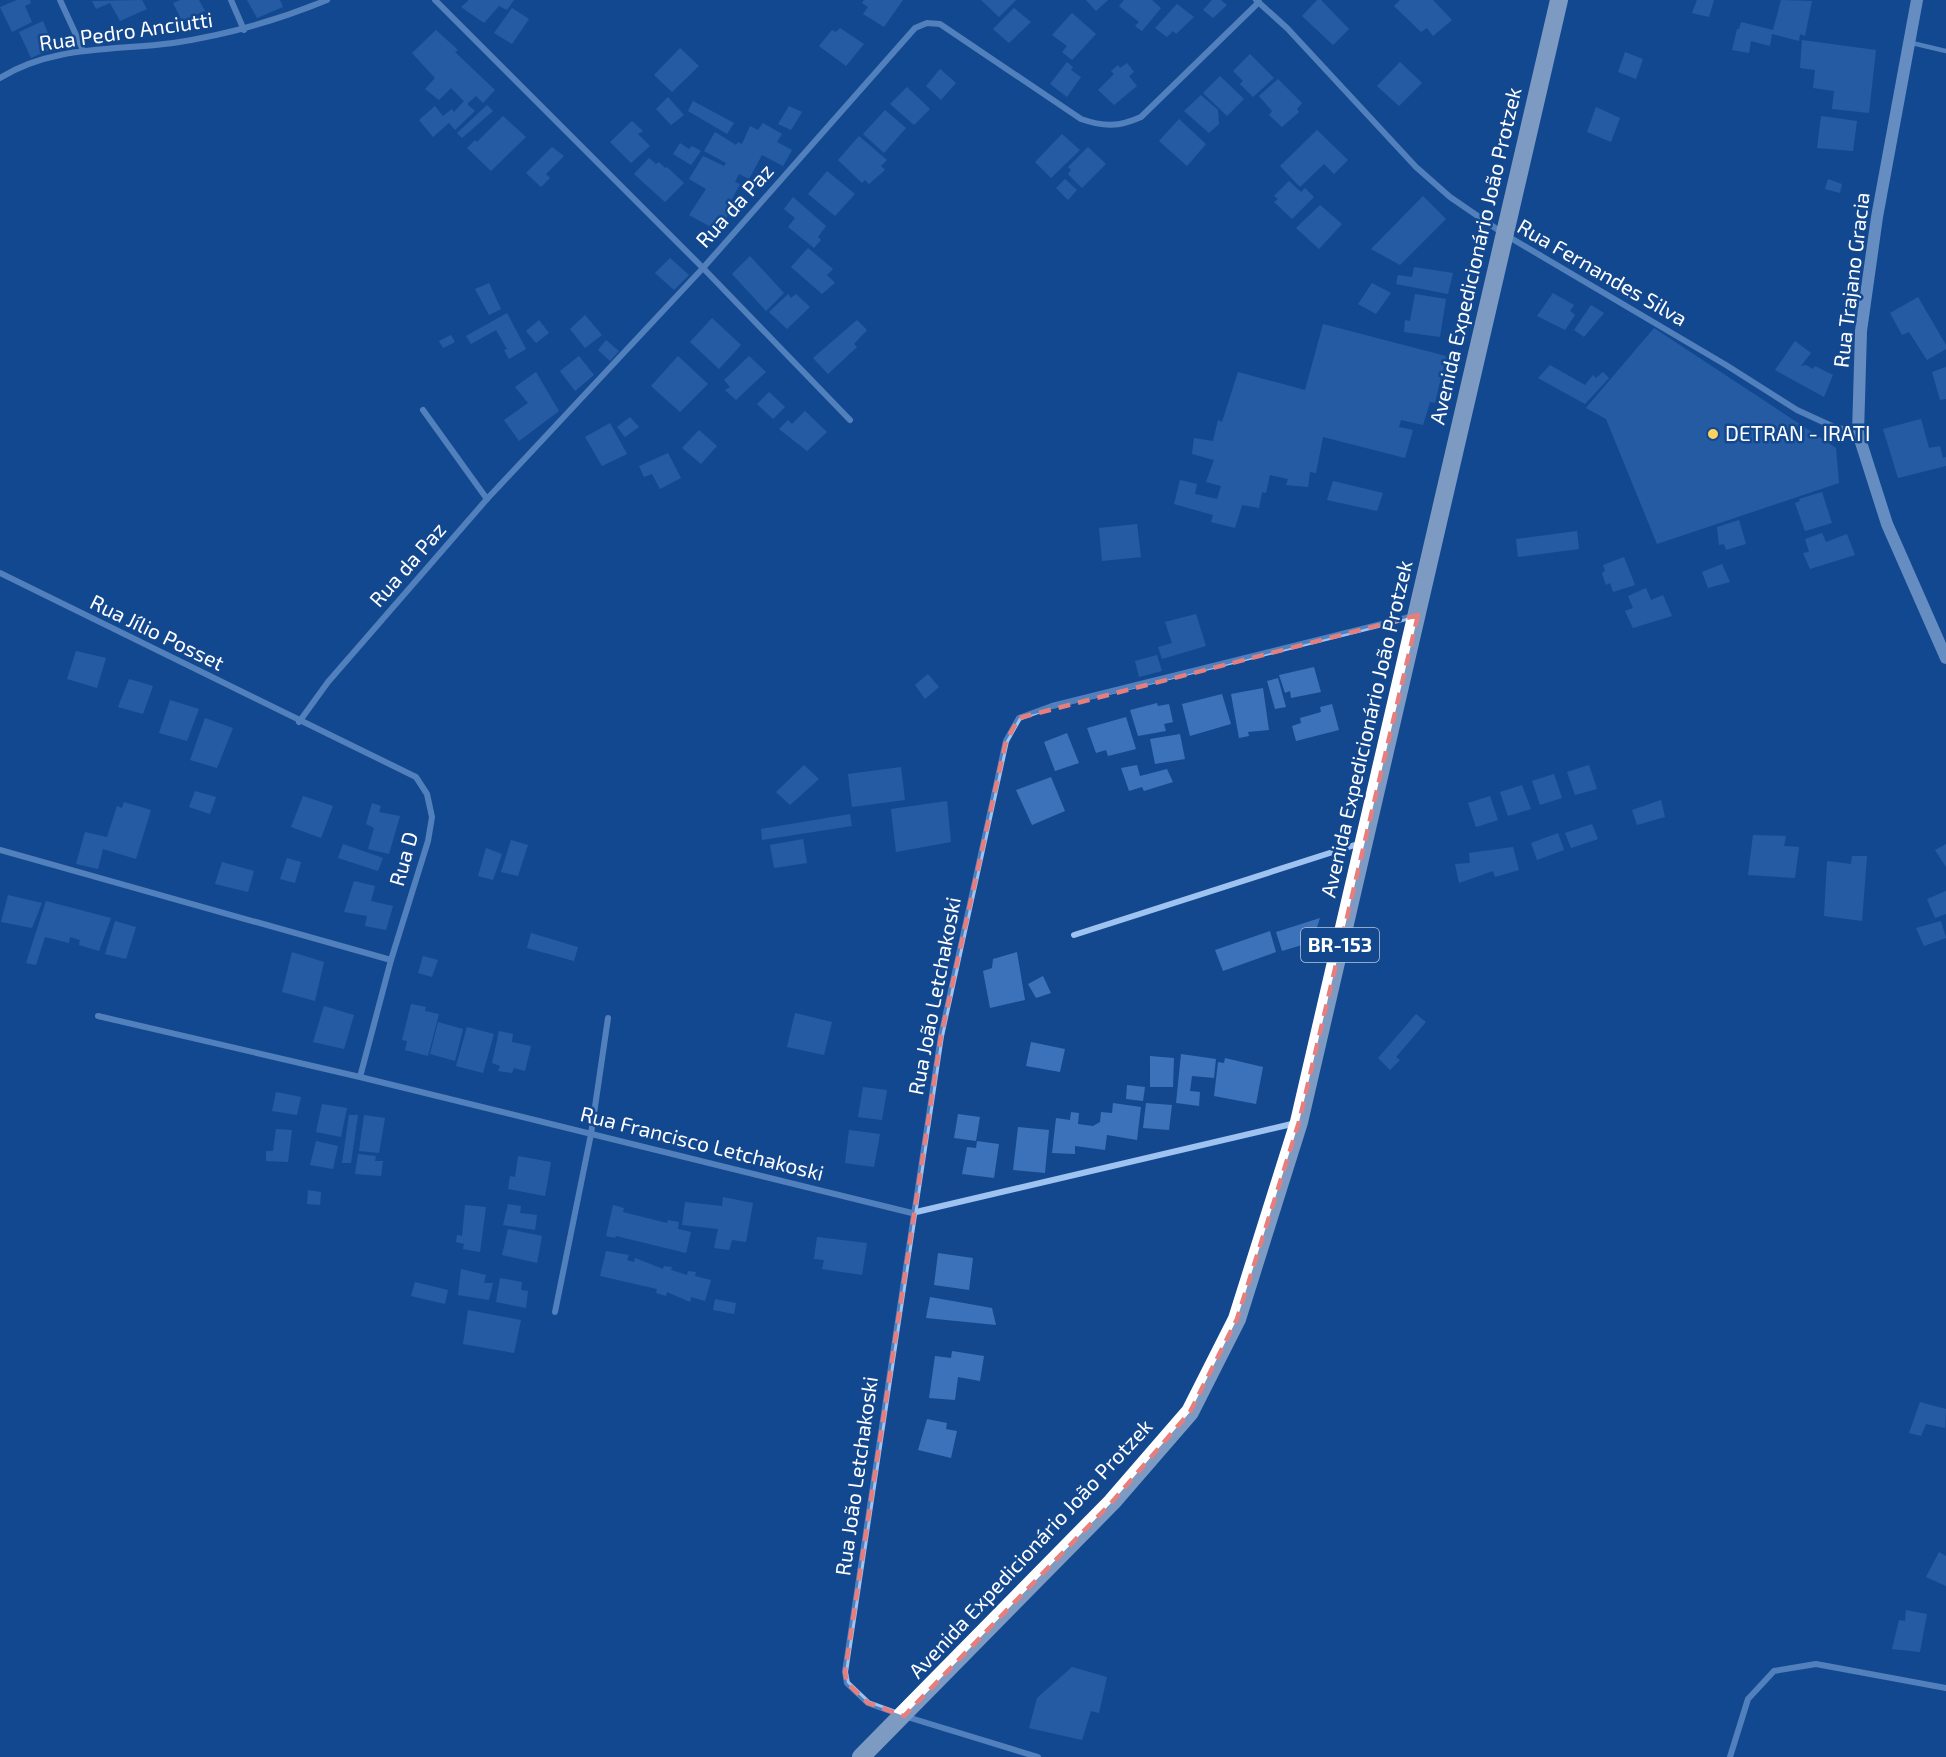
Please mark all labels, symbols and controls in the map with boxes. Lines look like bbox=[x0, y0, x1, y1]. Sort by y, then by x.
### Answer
street label: Rua Pedro Anciutti bbox=[37, 6, 214, 55]
street label: Avenida Expedicionário João Protzek bbox=[1424, 84, 1526, 427]
street label: Rua da Paz bbox=[690, 158, 778, 252]
street label: Rua Trajano Gracia bbox=[1827, 191, 1875, 369]
street label: Rua Fernandes Silva bbox=[1513, 213, 1692, 330]
place label: DETRAN - IRATI bbox=[1725, 420, 1871, 445]
marker: DETRAN - IRATI bbox=[1706, 427, 1720, 441]
street label: Rua da Paz bbox=[363, 517, 450, 611]
street label: Avenida Expedicionário João Protzek bbox=[1315, 557, 1417, 900]
street label: Rua Jílio Posset bbox=[87, 588, 229, 675]
street label: Rua D bbox=[383, 829, 422, 889]
street label: Rua João Letchakoski bbox=[902, 895, 965, 1097]
road number: BR-153 bbox=[1301, 928, 1379, 962]
street label: Rua Francisco Letchakoski bbox=[578, 1100, 827, 1185]
street label: Rua João Letchakoski bbox=[829, 1375, 882, 1577]
street label: Avenida Expedicionário João Protzek bbox=[903, 1413, 1157, 1683]

